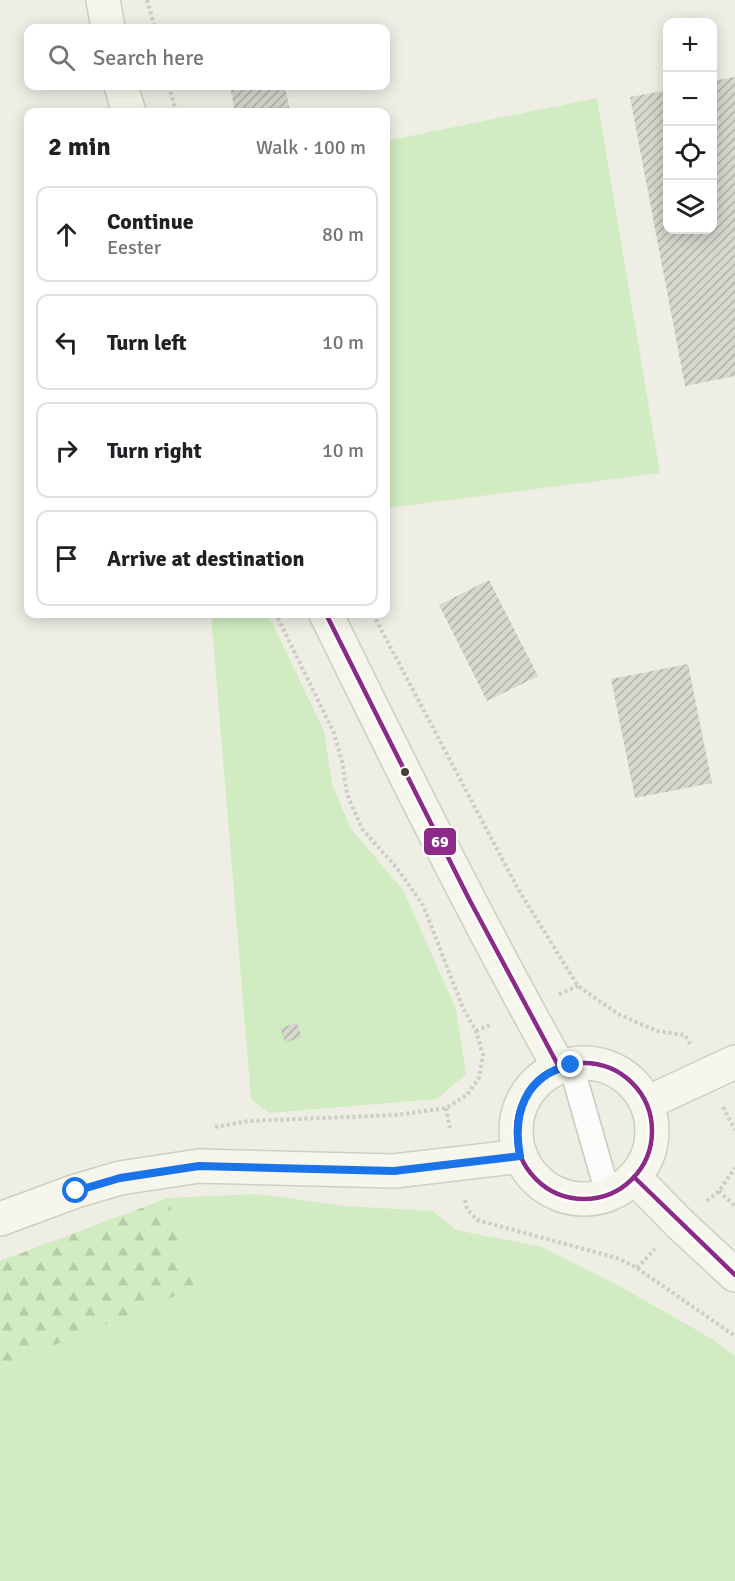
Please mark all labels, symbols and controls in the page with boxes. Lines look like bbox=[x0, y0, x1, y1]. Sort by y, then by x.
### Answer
map controls bbox=[663, 18, 717, 234]
button: + bbox=[663, 18, 717, 72]
search box bbox=[24, 24, 390, 90]
icon: search bbox=[45, 41, 78, 74]
text: Search here bbox=[93, 44, 204, 71]
button: − bbox=[663, 72, 717, 126]
button: locate bbox=[663, 126, 717, 180]
text: 2 min bbox=[48, 131, 111, 163]
text: Walk · 100 m bbox=[256, 135, 366, 160]
button: layers bbox=[663, 180, 717, 234]
text: Continue bbox=[107, 208, 194, 235]
icon: ahead bbox=[50, 218, 83, 251]
text: 80 m bbox=[322, 222, 364, 247]
text: Eester bbox=[107, 235, 161, 260]
icon: left bbox=[50, 326, 83, 359]
text: Turn left bbox=[107, 329, 187, 356]
text: 10 m bbox=[322, 330, 364, 355]
icon: right bbox=[50, 434, 83, 467]
text: Turn right bbox=[107, 437, 202, 464]
text: 10 m bbox=[322, 438, 364, 463]
icon: arrive bbox=[50, 542, 83, 575]
text: Arrive at destination bbox=[107, 545, 304, 572]
unlabelled marker bbox=[399, 766, 411, 778]
line badge: 69 bbox=[423, 827, 457, 856]
text: 69 bbox=[431, 832, 449, 852]
route end bbox=[557, 1051, 583, 1077]
route start bbox=[62, 1177, 88, 1203]

